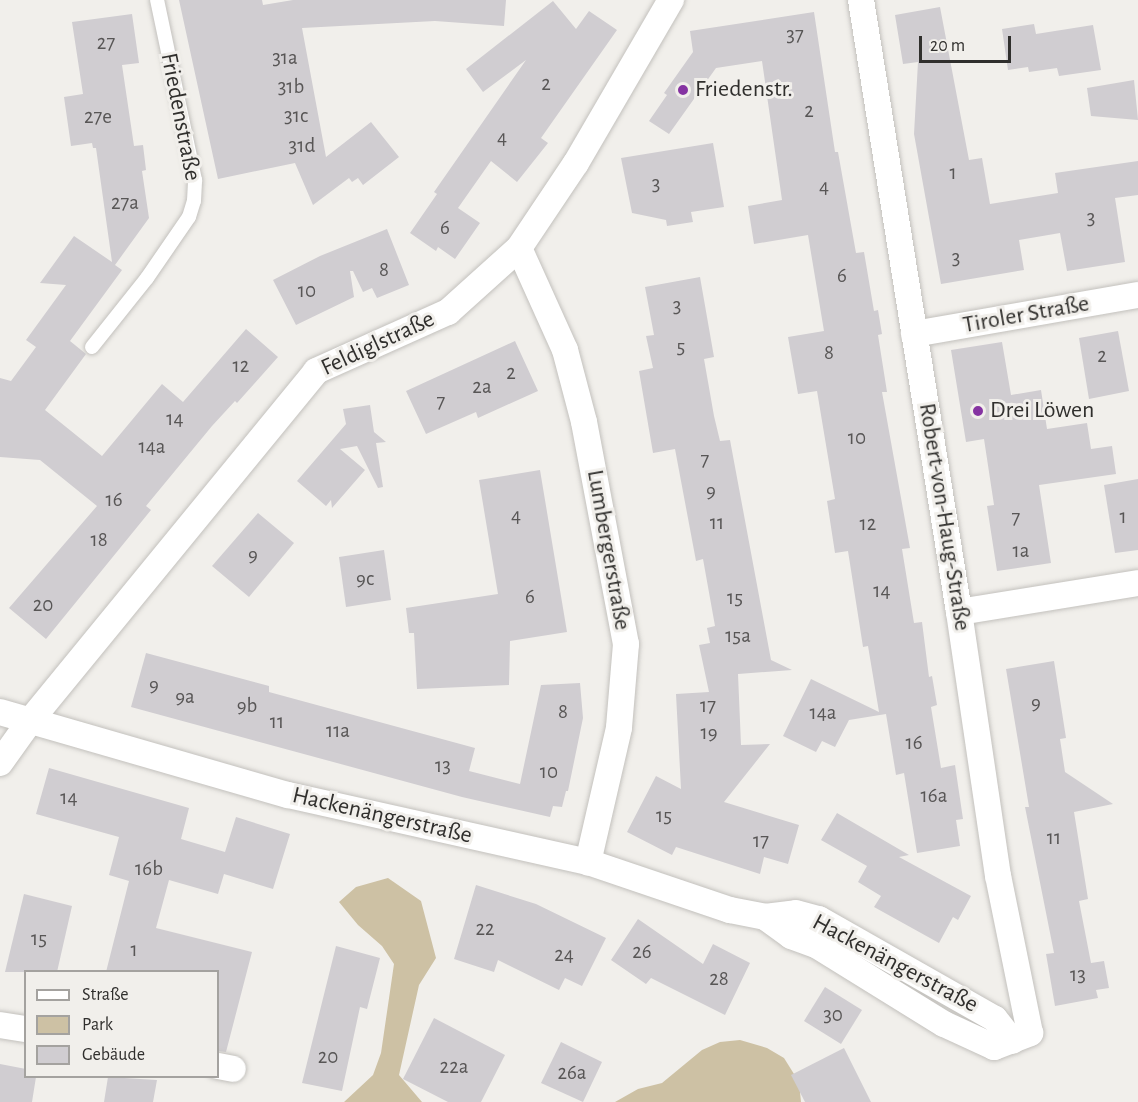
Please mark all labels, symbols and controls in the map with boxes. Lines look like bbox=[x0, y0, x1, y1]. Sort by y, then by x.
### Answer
house number: 37 bbox=[786, 22, 804, 48]
scale bar bbox=[922, 24, 1014, 62]
house number: 27 bbox=[97, 30, 115, 56]
text: 20 m bbox=[930, 37, 965, 55]
house number: 31a bbox=[272, 45, 298, 71]
street label: Friedenstraße bbox=[154, 51, 206, 183]
house number: 2 bbox=[541, 71, 551, 97]
house number: 31b bbox=[278, 74, 304, 100]
place label: Friedenstr. bbox=[695, 76, 793, 104]
marker: Friedenstr. bbox=[676, 83, 690, 97]
house number: 2 bbox=[804, 98, 814, 124]
house number: 31c bbox=[284, 103, 308, 129]
house number: 27e bbox=[84, 104, 112, 130]
house number: 4 bbox=[497, 125, 507, 151]
house number: 31d bbox=[289, 133, 315, 159]
house number: 1 bbox=[949, 160, 957, 186]
house number: 3 bbox=[652, 171, 660, 197]
house number: 4 bbox=[819, 174, 829, 200]
house number: 27a bbox=[111, 190, 139, 216]
house number: 3 bbox=[1087, 205, 1095, 231]
house number: 6 bbox=[440, 215, 450, 241]
house number: 3 bbox=[952, 245, 960, 271]
house number: 8 bbox=[379, 257, 389, 283]
house number: 6 bbox=[837, 263, 847, 289]
house number: 10 bbox=[298, 278, 316, 304]
street label: Tiroler Straße bbox=[961, 290, 1091, 340]
house number: 3 bbox=[673, 293, 681, 319]
street label: Feldiglstraße bbox=[317, 305, 439, 383]
house number: 5 bbox=[677, 334, 685, 360]
house number: 8 bbox=[824, 340, 834, 366]
house number: 2 bbox=[1097, 343, 1107, 369]
house number: 12 bbox=[233, 353, 249, 379]
house number: 2 bbox=[506, 360, 516, 386]
house number: 2a bbox=[472, 374, 492, 400]
house number: 7 bbox=[437, 389, 445, 415]
place label: Drei Löwen bbox=[990, 397, 1094, 425]
street label: Robert-von-Haug-Straße bbox=[912, 401, 976, 633]
marker: Drei Löwen bbox=[971, 404, 985, 418]
house number: 14 bbox=[166, 406, 184, 432]
house number: 10 bbox=[848, 425, 866, 451]
house number: 14a bbox=[138, 434, 166, 460]
house number: 7 bbox=[701, 447, 709, 473]
street label: Lumbergerstraße bbox=[580, 468, 636, 632]
house number: 9 bbox=[706, 478, 716, 504]
house number: 16 bbox=[105, 487, 123, 513]
house number: 4 bbox=[511, 503, 521, 529]
house number: 1 bbox=[1119, 504, 1127, 530]
house number: 7 bbox=[1012, 505, 1020, 531]
house number: 11 bbox=[710, 510, 724, 536]
house number: 12 bbox=[860, 511, 876, 537]
house number: 18 bbox=[90, 527, 108, 553]
house number: 1a bbox=[1013, 538, 1029, 564]
house number: 9 bbox=[248, 542, 258, 568]
house number: 9c bbox=[356, 566, 374, 592]
house number: 14 bbox=[873, 578, 891, 604]
house number: 6 bbox=[525, 584, 535, 610]
house number: 15 bbox=[727, 585, 743, 611]
house number: 20 bbox=[33, 592, 53, 618]
house number: 15a bbox=[725, 623, 751, 649]
house number: 9 bbox=[149, 672, 159, 698]
house number: 9a bbox=[175, 684, 195, 710]
house number: 9 bbox=[1031, 690, 1041, 716]
house number: 9b bbox=[237, 693, 257, 719]
house number: 17 bbox=[700, 693, 716, 719]
house number: 8 bbox=[558, 699, 568, 725]
house number: 14a bbox=[809, 700, 837, 726]
house number: 11 bbox=[270, 709, 284, 735]
house number: 11a bbox=[326, 718, 350, 744]
house number: 19 bbox=[700, 720, 718, 746]
house number: 16 bbox=[905, 730, 923, 756]
house number: 13 bbox=[435, 753, 451, 779]
house number: 10 bbox=[540, 759, 558, 785]
street label: Hackenängerstraße bbox=[289, 781, 475, 851]
house number: 16a bbox=[921, 783, 947, 809]
house number: 14 bbox=[60, 785, 78, 811]
house number: 15 bbox=[656, 803, 672, 829]
house number: 11 bbox=[1047, 825, 1061, 851]
house number: 17 bbox=[753, 828, 769, 854]
house number: 16b bbox=[135, 856, 163, 882]
street label: Hackenängerstraße bbox=[807, 908, 983, 1020]
house number: 22 bbox=[475, 916, 495, 942]
house number: 15 bbox=[31, 926, 47, 952]
house number: 1 bbox=[130, 937, 138, 963]
house number: 26 bbox=[632, 939, 652, 965]
house number: 24 bbox=[554, 942, 574, 968]
house number: 13 bbox=[1070, 962, 1086, 988]
house number: 28 bbox=[709, 966, 729, 992]
legend bbox=[24, 970, 219, 1078]
text: Straße bbox=[82, 986, 128, 1004]
house number: 30 bbox=[823, 1002, 843, 1028]
text: Park bbox=[82, 1016, 113, 1034]
house number: 20 bbox=[318, 1044, 338, 1070]
text: Gebäude bbox=[82, 1046, 145, 1064]
house number: 22a bbox=[440, 1054, 468, 1080]
house number: 26a bbox=[557, 1060, 587, 1086]

